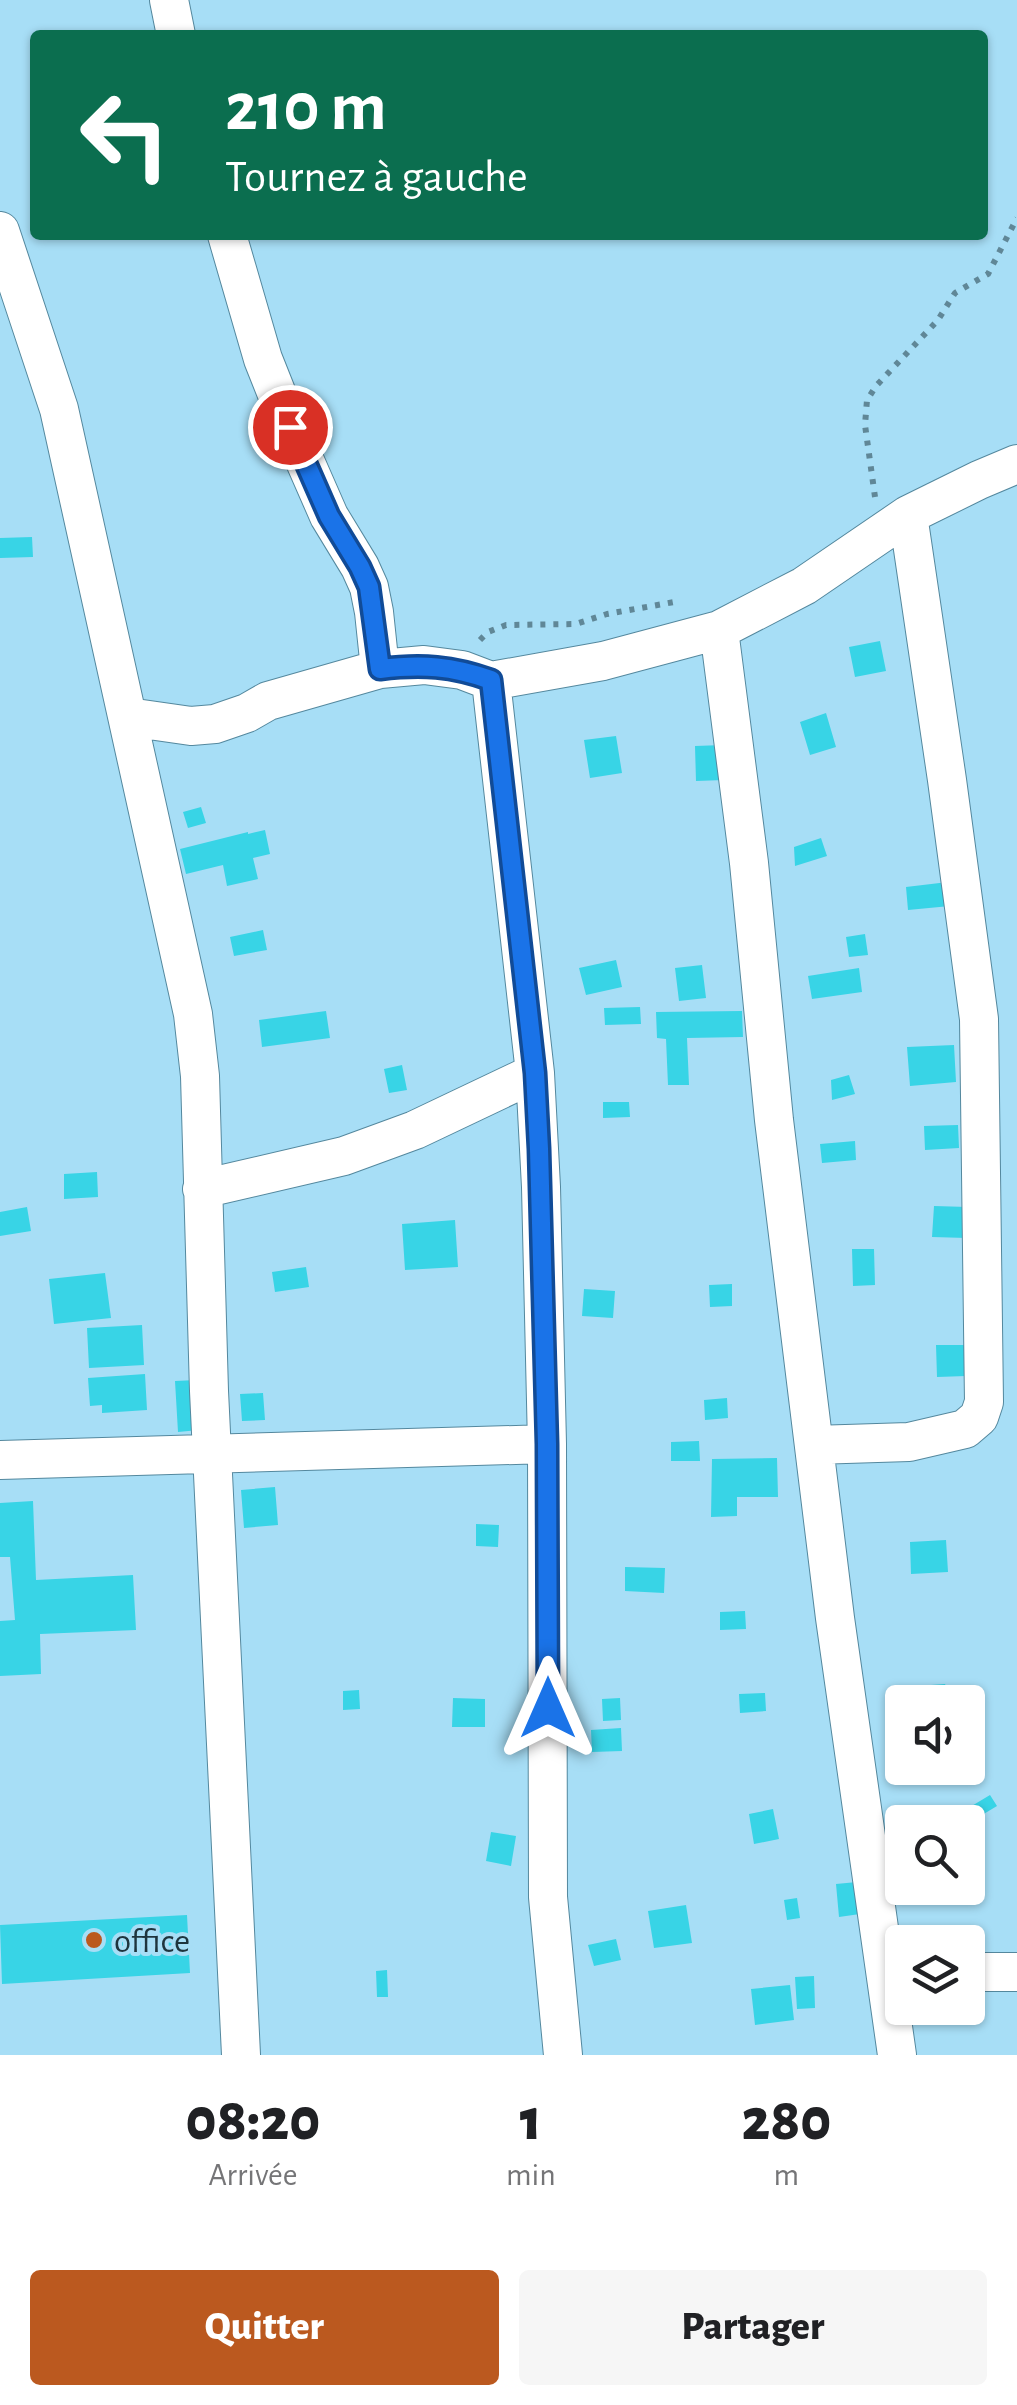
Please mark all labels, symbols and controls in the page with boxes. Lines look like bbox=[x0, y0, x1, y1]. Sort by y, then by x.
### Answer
icon: left bbox=[60, 70, 190, 200]
text: 210 m bbox=[225, 73, 387, 143]
text: Tournez à gauche bbox=[225, 155, 528, 200]
pin bbox=[248, 385, 333, 470]
icon: arrive bbox=[263, 400, 318, 455]
position arrow bbox=[496, 1656, 600, 1760]
map controls bbox=[885, 1685, 985, 2025]
button: sound bbox=[885, 1685, 985, 1785]
button: search bbox=[885, 1805, 985, 1905]
place label: office bbox=[114, 1924, 190, 1959]
button: layers bbox=[885, 1925, 985, 2025]
marker: office bbox=[83, 1929, 105, 1951]
text: 08:20 bbox=[186, 2091, 320, 2151]
text: 1 bbox=[520, 2091, 542, 2151]
text: 280 bbox=[741, 2091, 831, 2151]
text: Arrivée bbox=[208, 2159, 298, 2191]
text: min bbox=[506, 2159, 556, 2191]
text: m bbox=[774, 2159, 799, 2191]
button: Quitter bbox=[30, 2270, 499, 2385]
button: Partager bbox=[519, 2270, 987, 2385]

